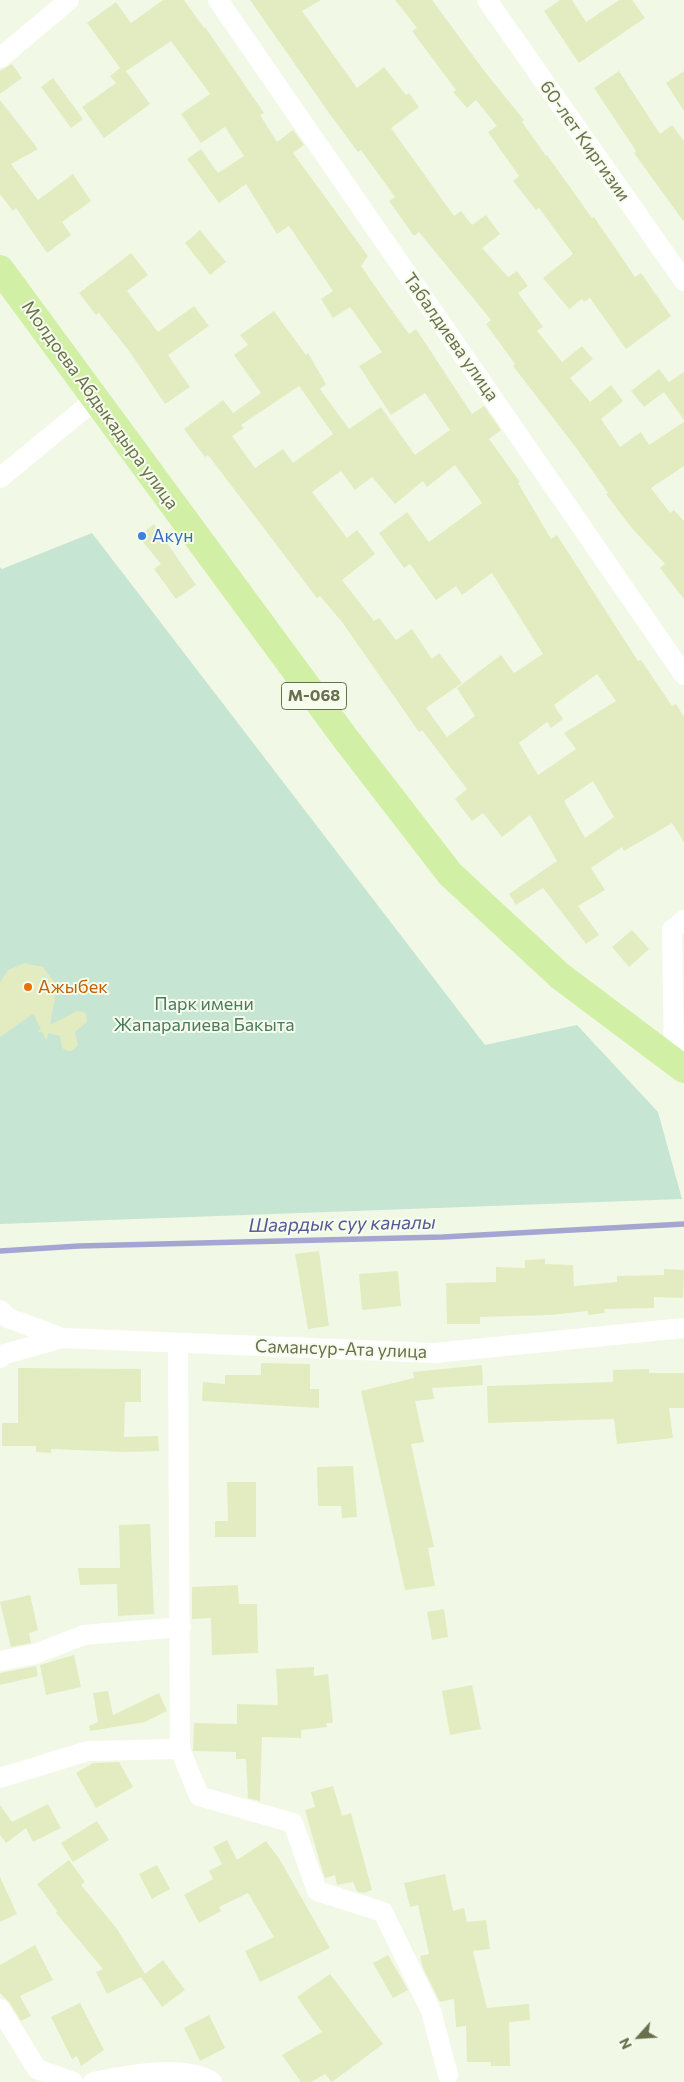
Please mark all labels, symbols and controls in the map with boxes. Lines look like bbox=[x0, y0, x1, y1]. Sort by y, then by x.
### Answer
street label: 60-лет Киргизии bbox=[535, 76, 635, 206]
street label: Табалдиева улица bbox=[399, 269, 503, 405]
street label: Молдоева Абдыкадыра улица bbox=[17, 296, 183, 514]
place label: Акун bbox=[152, 525, 194, 547]
marker: Акун bbox=[136, 530, 148, 542]
road number: М-068 bbox=[282, 682, 346, 709]
place label: Ажыбек bbox=[38, 976, 108, 998]
marker: Ажыбек bbox=[22, 981, 34, 993]
park label: Парк имени Жапаралиева Бакыта bbox=[114, 993, 294, 1036]
water label: Шаардык суу каналы bbox=[248, 1211, 436, 1237]
street label: Самансур-Ата улица bbox=[255, 1335, 427, 1363]
north arrow bbox=[614, 2012, 664, 2062]
text: N bbox=[615, 2035, 635, 2052]

